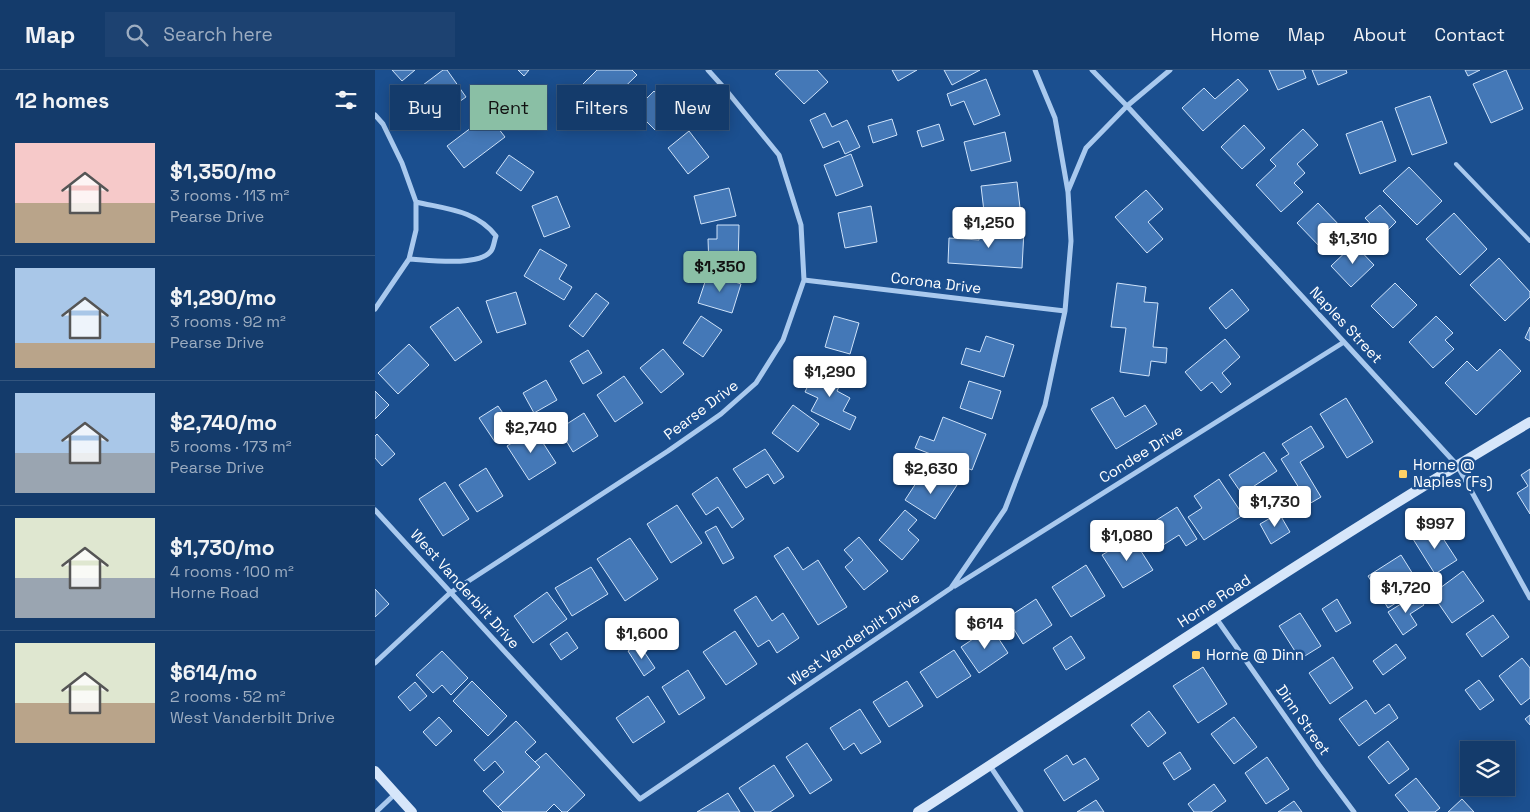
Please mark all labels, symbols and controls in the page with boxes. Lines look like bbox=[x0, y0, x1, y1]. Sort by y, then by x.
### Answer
search box bbox=[105, 12, 455, 57]
text: Map bbox=[25, 19, 75, 50]
icon: search bbox=[123, 21, 151, 49]
text: Search here bbox=[163, 22, 273, 47]
text: Home bbox=[1211, 23, 1260, 46]
text: Map bbox=[1288, 23, 1325, 46]
text: About bbox=[1353, 23, 1407, 46]
text: Contact bbox=[1435, 23, 1505, 46]
chip: Buy bbox=[390, 85, 460, 130]
chip: Rent bbox=[470, 85, 547, 130]
chip: Filters bbox=[557, 85, 646, 130]
chip: New bbox=[656, 85, 729, 130]
icon: filters bbox=[332, 86, 360, 114]
text: 12 homes bbox=[15, 87, 109, 114]
text: $1,350/mo bbox=[170, 158, 276, 185]
icon: home bbox=[55, 163, 115, 223]
text: 3 rooms · 113 m² bbox=[170, 185, 289, 206]
text: Pearse Drive bbox=[170, 206, 264, 227]
pin: $1,250 bbox=[948, 206, 1030, 249]
text: $1,250 bbox=[963, 212, 1015, 233]
pin: $1,310 bbox=[1312, 222, 1394, 265]
text: $1,310 bbox=[1329, 228, 1377, 249]
pin: $1,350 bbox=[679, 250, 761, 293]
text: $1,350 bbox=[694, 256, 746, 277]
street label: Corona Drive bbox=[890, 268, 983, 298]
street label: Naples Street bbox=[1306, 282, 1387, 367]
text: $1,290/mo bbox=[170, 284, 276, 311]
icon: home bbox=[55, 288, 115, 348]
text: 3 rooms · 92 m² bbox=[170, 311, 286, 332]
text: Pearse Drive bbox=[170, 332, 264, 353]
pin: $1,290 bbox=[789, 356, 871, 398]
text: $1,290 bbox=[804, 361, 856, 382]
street label: Pearse Drive bbox=[660, 375, 742, 444]
text: $2,740/mo bbox=[170, 409, 277, 436]
pin: $2,740 bbox=[490, 412, 572, 454]
icon: home bbox=[55, 413, 115, 473]
text: $2,740 bbox=[505, 417, 557, 438]
street label: Condee Drive bbox=[1095, 420, 1186, 487]
text: 5 rooms · 173 m² bbox=[170, 436, 292, 457]
pin: $2,630 bbox=[890, 452, 972, 495]
place label: Horne @ Naples (Fs) bbox=[1413, 455, 1493, 492]
text: Pearse Drive bbox=[170, 457, 264, 478]
text: $2,630 bbox=[904, 458, 958, 479]
marker: Horne @ Naples (Fs) bbox=[1397, 468, 1409, 480]
pin: $1,730 bbox=[1234, 486, 1316, 528]
text: $1,730 bbox=[1250, 491, 1300, 512]
pin: $997 bbox=[1405, 508, 1465, 550]
text: $997 bbox=[1416, 513, 1454, 534]
pin: $1,080 bbox=[1086, 520, 1168, 562]
street label: West Vanderbilt Drive bbox=[407, 525, 524, 653]
text: $1,080 bbox=[1101, 525, 1153, 546]
text: $1,730/mo bbox=[170, 534, 275, 561]
icon: home bbox=[55, 538, 115, 598]
text: 4 rooms · 100 m² bbox=[170, 561, 294, 582]
street label: Horne Road bbox=[1174, 570, 1254, 631]
pin: $1,720 bbox=[1365, 572, 1447, 614]
text: $1,720 bbox=[1381, 577, 1431, 598]
text: Horne Road bbox=[170, 582, 259, 603]
street label: West Vanderbilt Drive bbox=[784, 587, 923, 690]
pin: $614 bbox=[955, 608, 1015, 650]
text: $614 bbox=[967, 613, 1003, 634]
pin: $1,600 bbox=[601, 618, 683, 660]
text: $1,600 bbox=[616, 623, 668, 644]
place label: Horne @ Dinn bbox=[1206, 645, 1304, 664]
marker: Horne @ Dinn bbox=[1190, 649, 1202, 661]
text: $614/mo bbox=[170, 659, 257, 686]
icon: home bbox=[55, 663, 115, 723]
street label: Dinn Street bbox=[1272, 681, 1335, 759]
text: 2 rooms · 52 m² bbox=[170, 686, 286, 707]
text: West Vanderbilt Drive bbox=[170, 707, 335, 728]
map controls bbox=[1460, 741, 1515, 796]
button: layers bbox=[1460, 741, 1515, 796]

